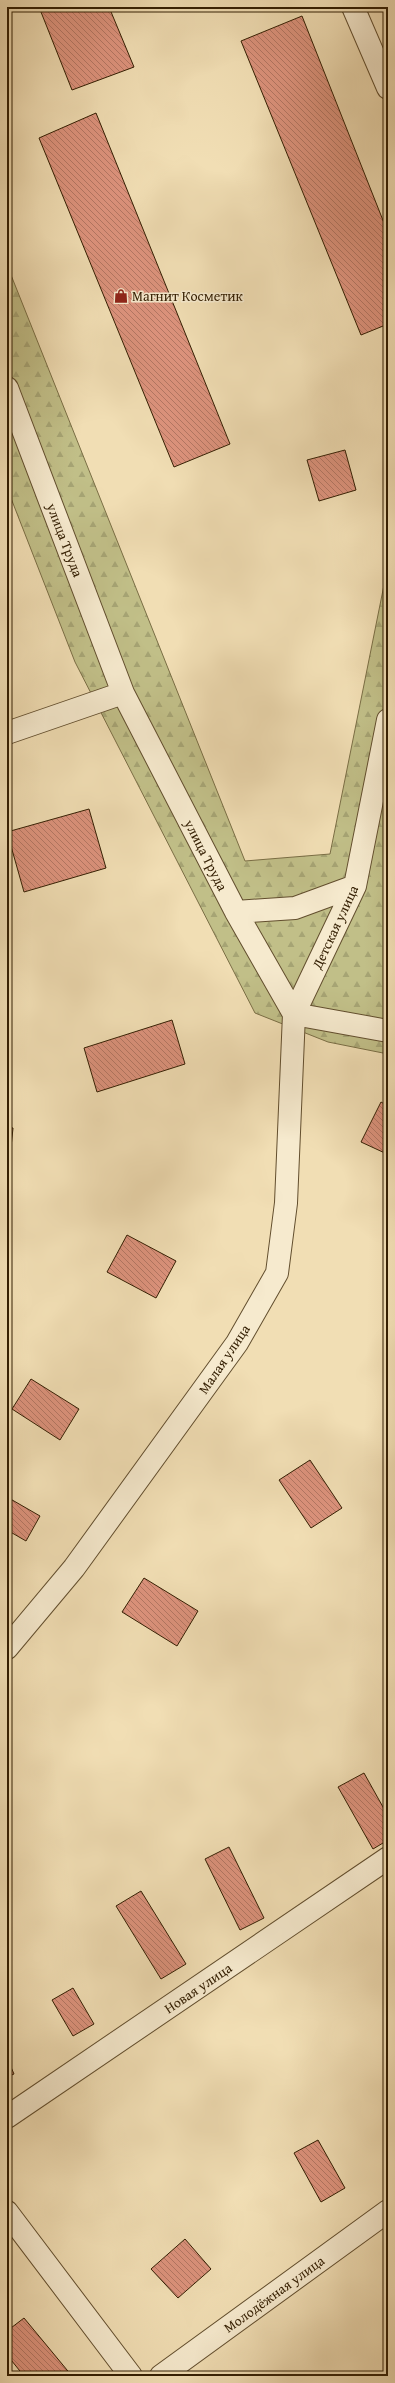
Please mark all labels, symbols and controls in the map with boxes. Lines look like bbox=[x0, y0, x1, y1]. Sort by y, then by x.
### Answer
place label: Магнит Косметик bbox=[132, 286, 243, 306]
shop icon: Магнит Косметик bbox=[113, 288, 129, 304]
street label: улица Труда bbox=[41, 499, 88, 580]
street label: улица Труда bbox=[179, 815, 233, 894]
street label: Детская улица bbox=[306, 881, 363, 973]
street label: Малая улица bbox=[193, 1320, 255, 1398]
street label: Новая улица bbox=[160, 1958, 236, 2018]
street label: Молодёжная улица bbox=[220, 2250, 329, 2337]

